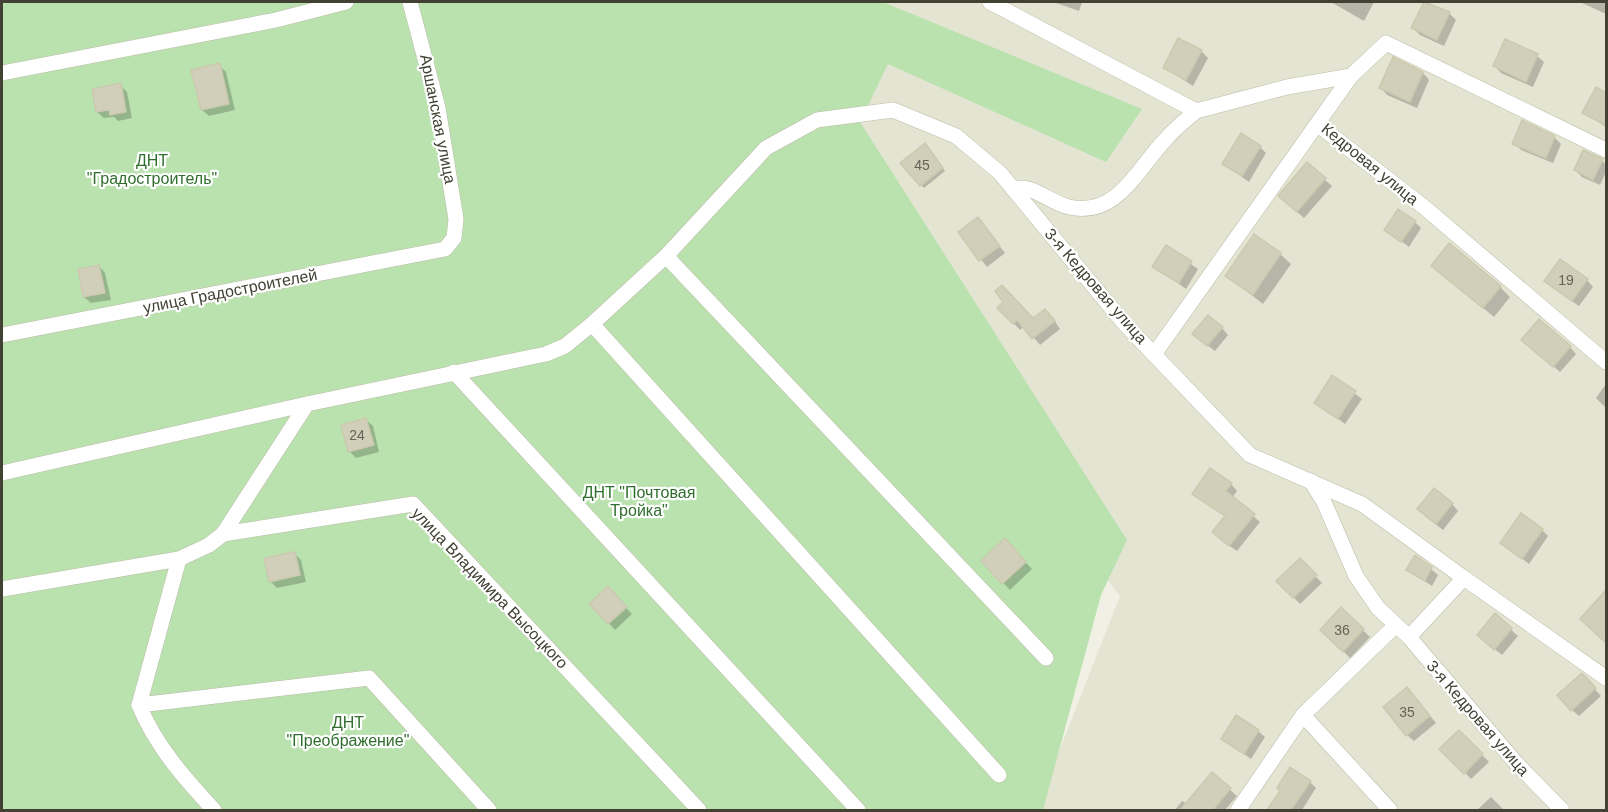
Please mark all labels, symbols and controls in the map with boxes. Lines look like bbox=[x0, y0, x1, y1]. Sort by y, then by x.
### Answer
street label: Аршанская улица bbox=[417, 53, 459, 185]
street label: Кедровая улица bbox=[1318, 120, 1422, 208]
park label: ДНТ "Градостроитель" bbox=[87, 152, 217, 187]
house number: 45 bbox=[914, 157, 930, 173]
street label: 3-я Кедровая улица bbox=[1041, 225, 1151, 347]
street label: улица Градостроителей bbox=[142, 266, 318, 316]
house number: 19 bbox=[1558, 272, 1574, 288]
house number: 24 bbox=[349, 427, 365, 443]
park label: ДНТ "Почтовая Тройка" bbox=[583, 484, 695, 519]
street label: улица Владимира Высоцкого bbox=[409, 504, 571, 672]
house number: 36 bbox=[1334, 622, 1350, 638]
street label: 3-я Кедровая улица bbox=[1423, 657, 1533, 779]
house number: 35 bbox=[1399, 704, 1415, 720]
park label: ДНТ "Преображение" bbox=[287, 714, 409, 749]

